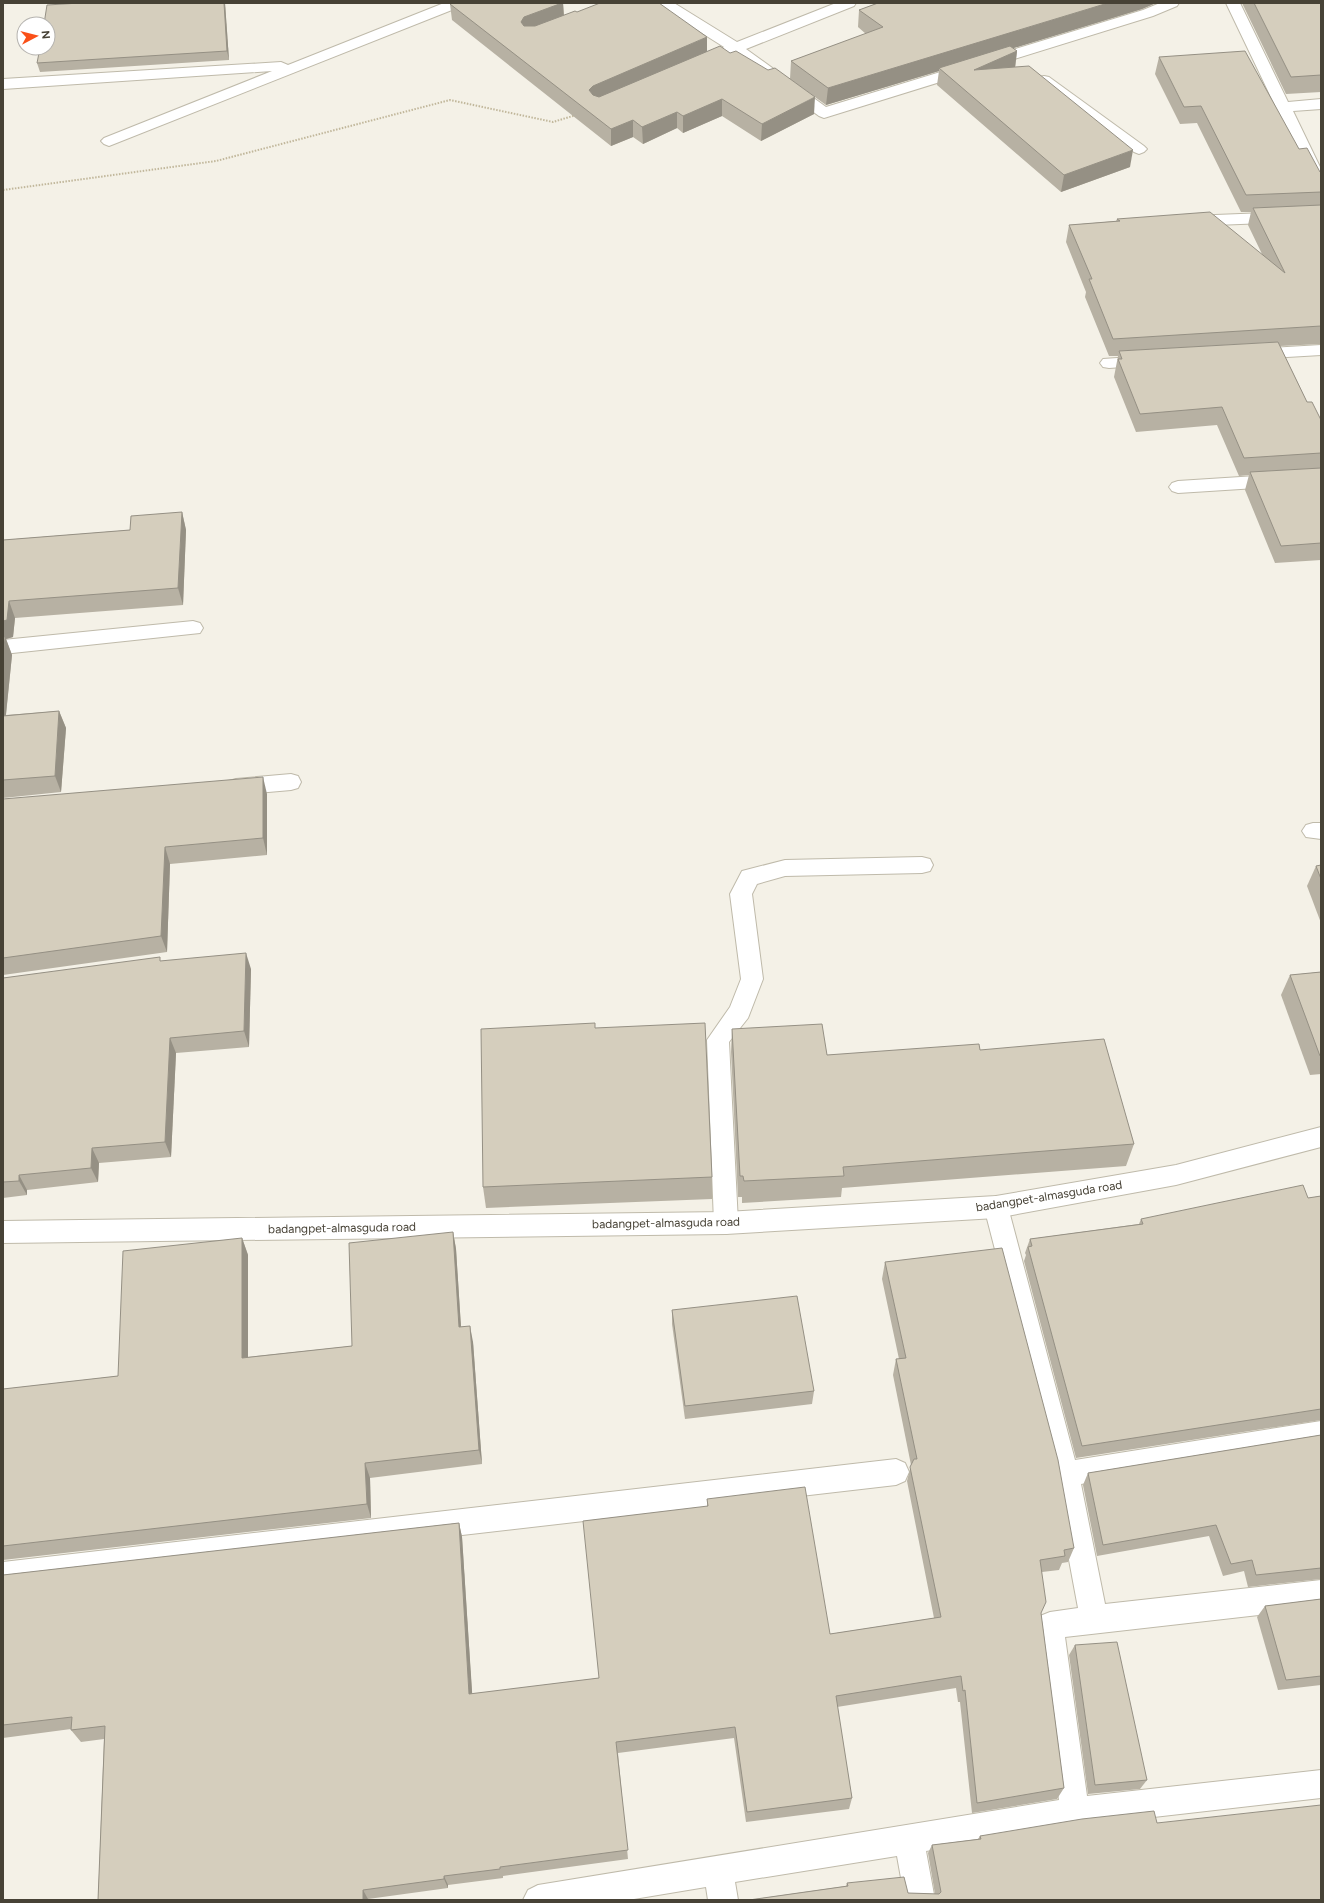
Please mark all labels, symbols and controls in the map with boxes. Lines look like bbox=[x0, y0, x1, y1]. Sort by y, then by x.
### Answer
north arrow bbox=[16, 16, 56, 56]
text: N bbox=[38, 30, 52, 40]
street label: badangpet-almasguda road bbox=[975, 1178, 1123, 1214]
street label: badangpet-almasguda road bbox=[592, 1215, 740, 1231]
street label: badangpet-almasguda road bbox=[268, 1220, 416, 1236]

